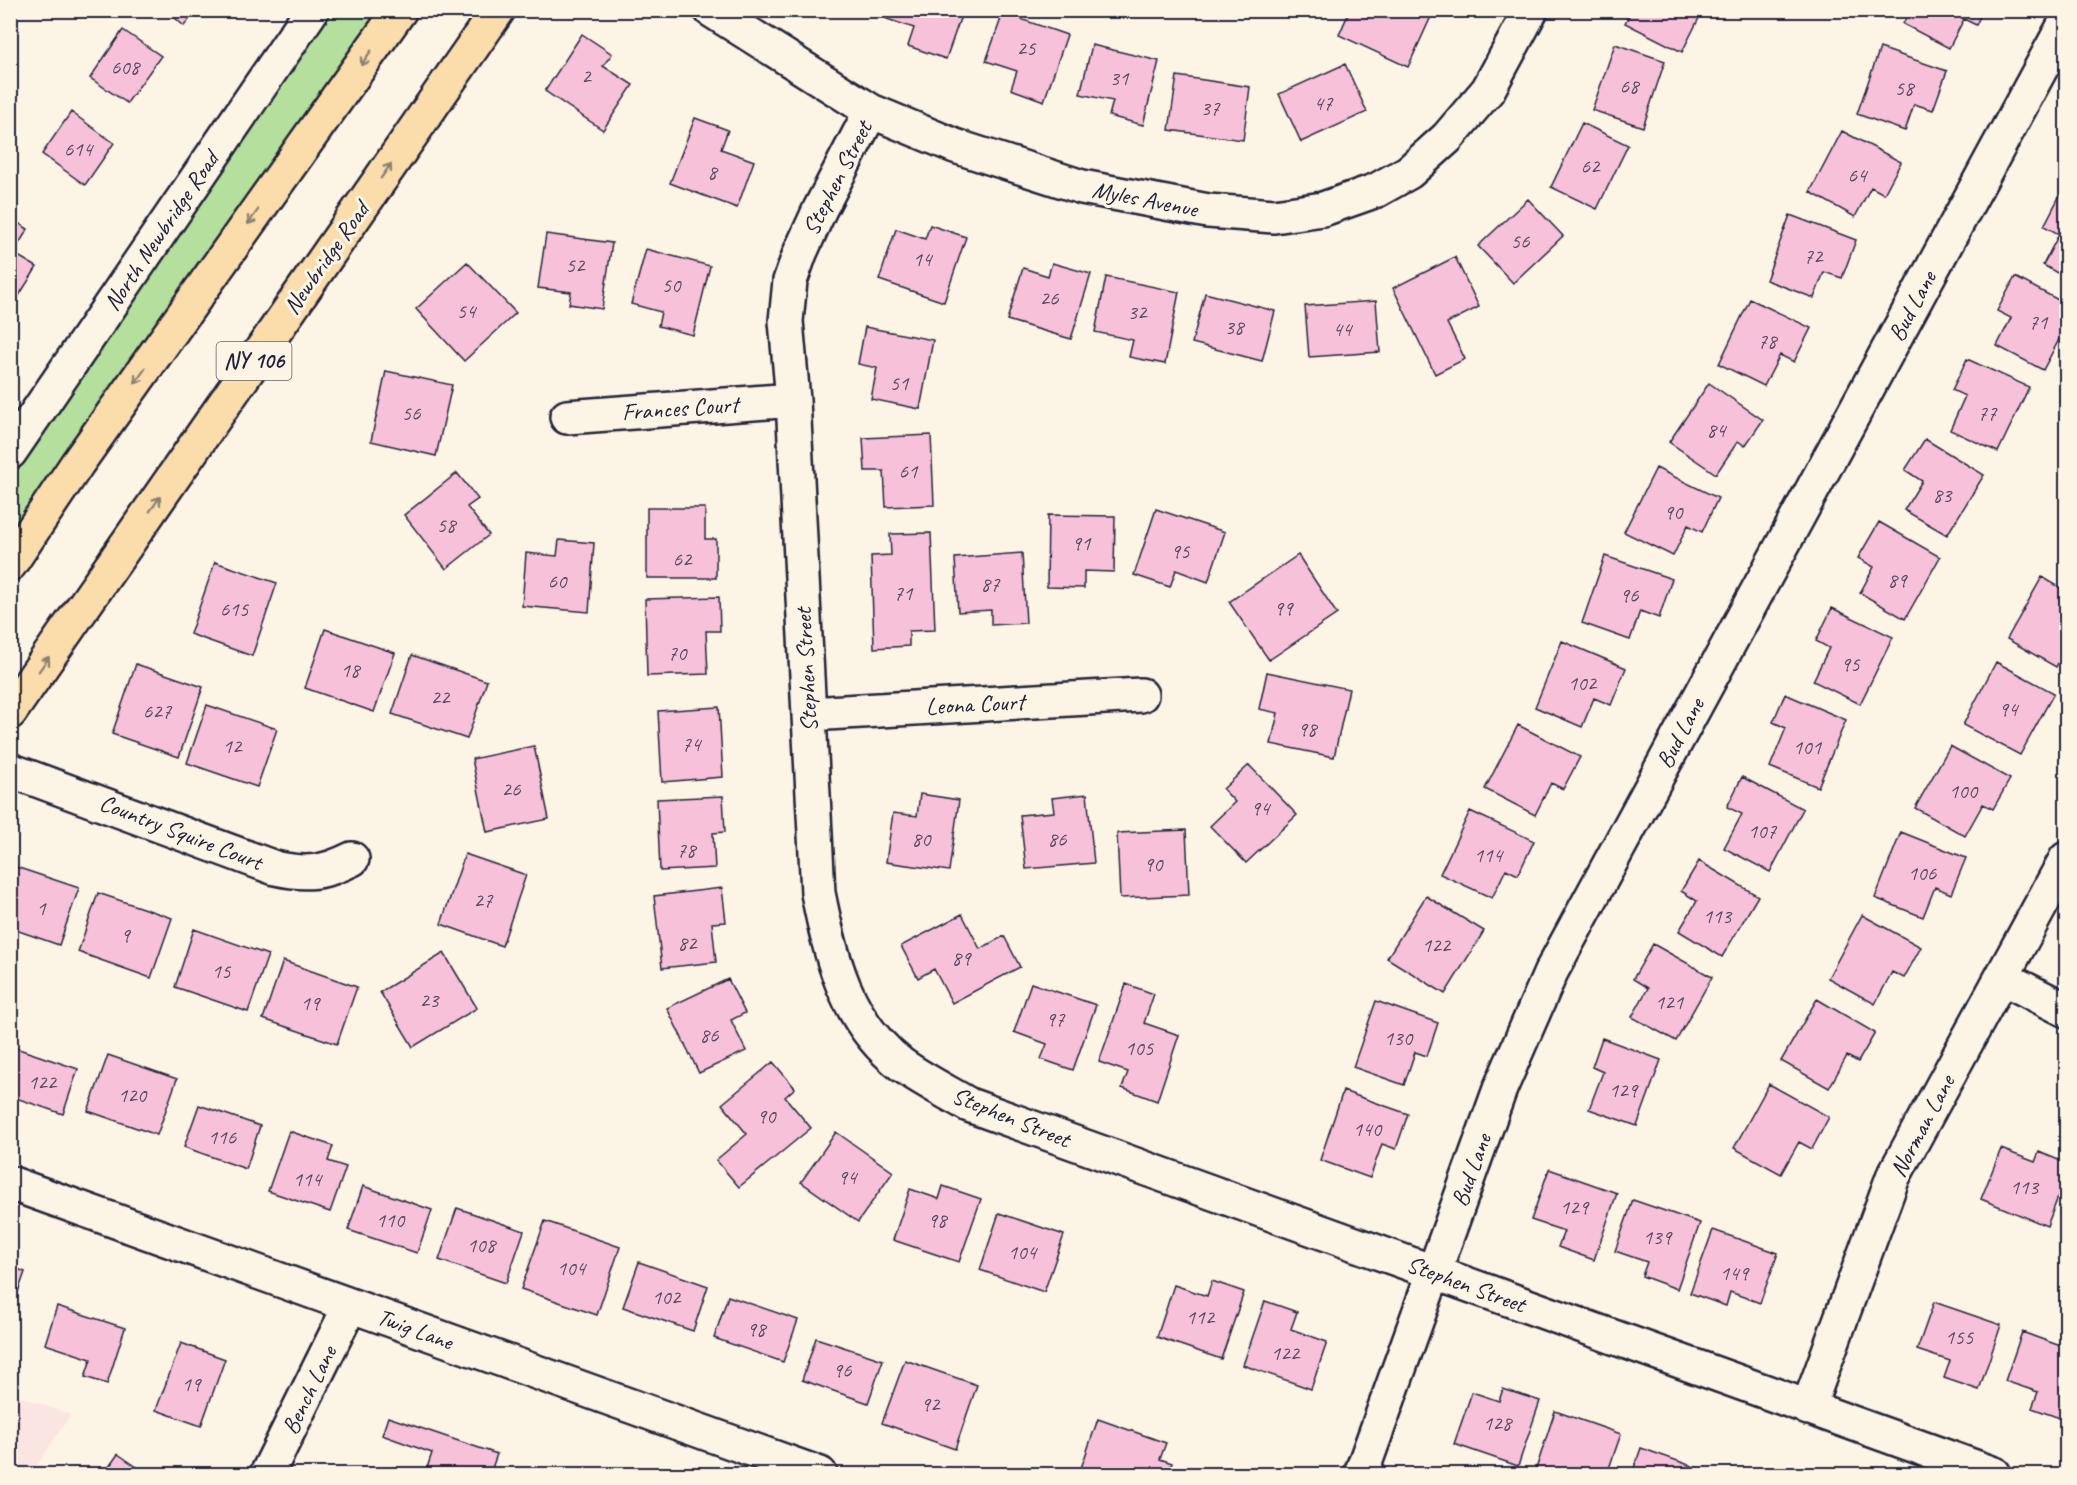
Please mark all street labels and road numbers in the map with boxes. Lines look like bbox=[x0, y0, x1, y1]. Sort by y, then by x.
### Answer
street label: Stephen Street bbox=[795, 114, 879, 240]
street label: North Newbridge Road bbox=[97, 143, 227, 316]
street label: Myles Avenue bbox=[1090, 174, 1202, 224]
street label: Newbridge Road bbox=[276, 193, 378, 320]
street label: Bud Lane bbox=[1881, 264, 1944, 346]
road number: NY 106 bbox=[216, 342, 292, 380]
street label: Frances Court bbox=[621, 389, 742, 427]
street label: Stephen Street bbox=[788, 605, 824, 733]
street label: Leona Court bbox=[925, 686, 1028, 722]
street label: Bud Lane bbox=[1649, 691, 1712, 773]
street label: Country Squire Court bbox=[95, 787, 268, 877]
street label: Norman Lane bbox=[1883, 1068, 1962, 1182]
street label: Stephen Street bbox=[948, 1080, 1076, 1155]
street label: Bud Lane bbox=[1444, 1128, 1499, 1210]
street label: Stephen Street bbox=[1403, 1249, 1531, 1320]
street label: Twig Lane bbox=[373, 1301, 459, 1357]
street label: Bench Lane bbox=[275, 1339, 344, 1439]

